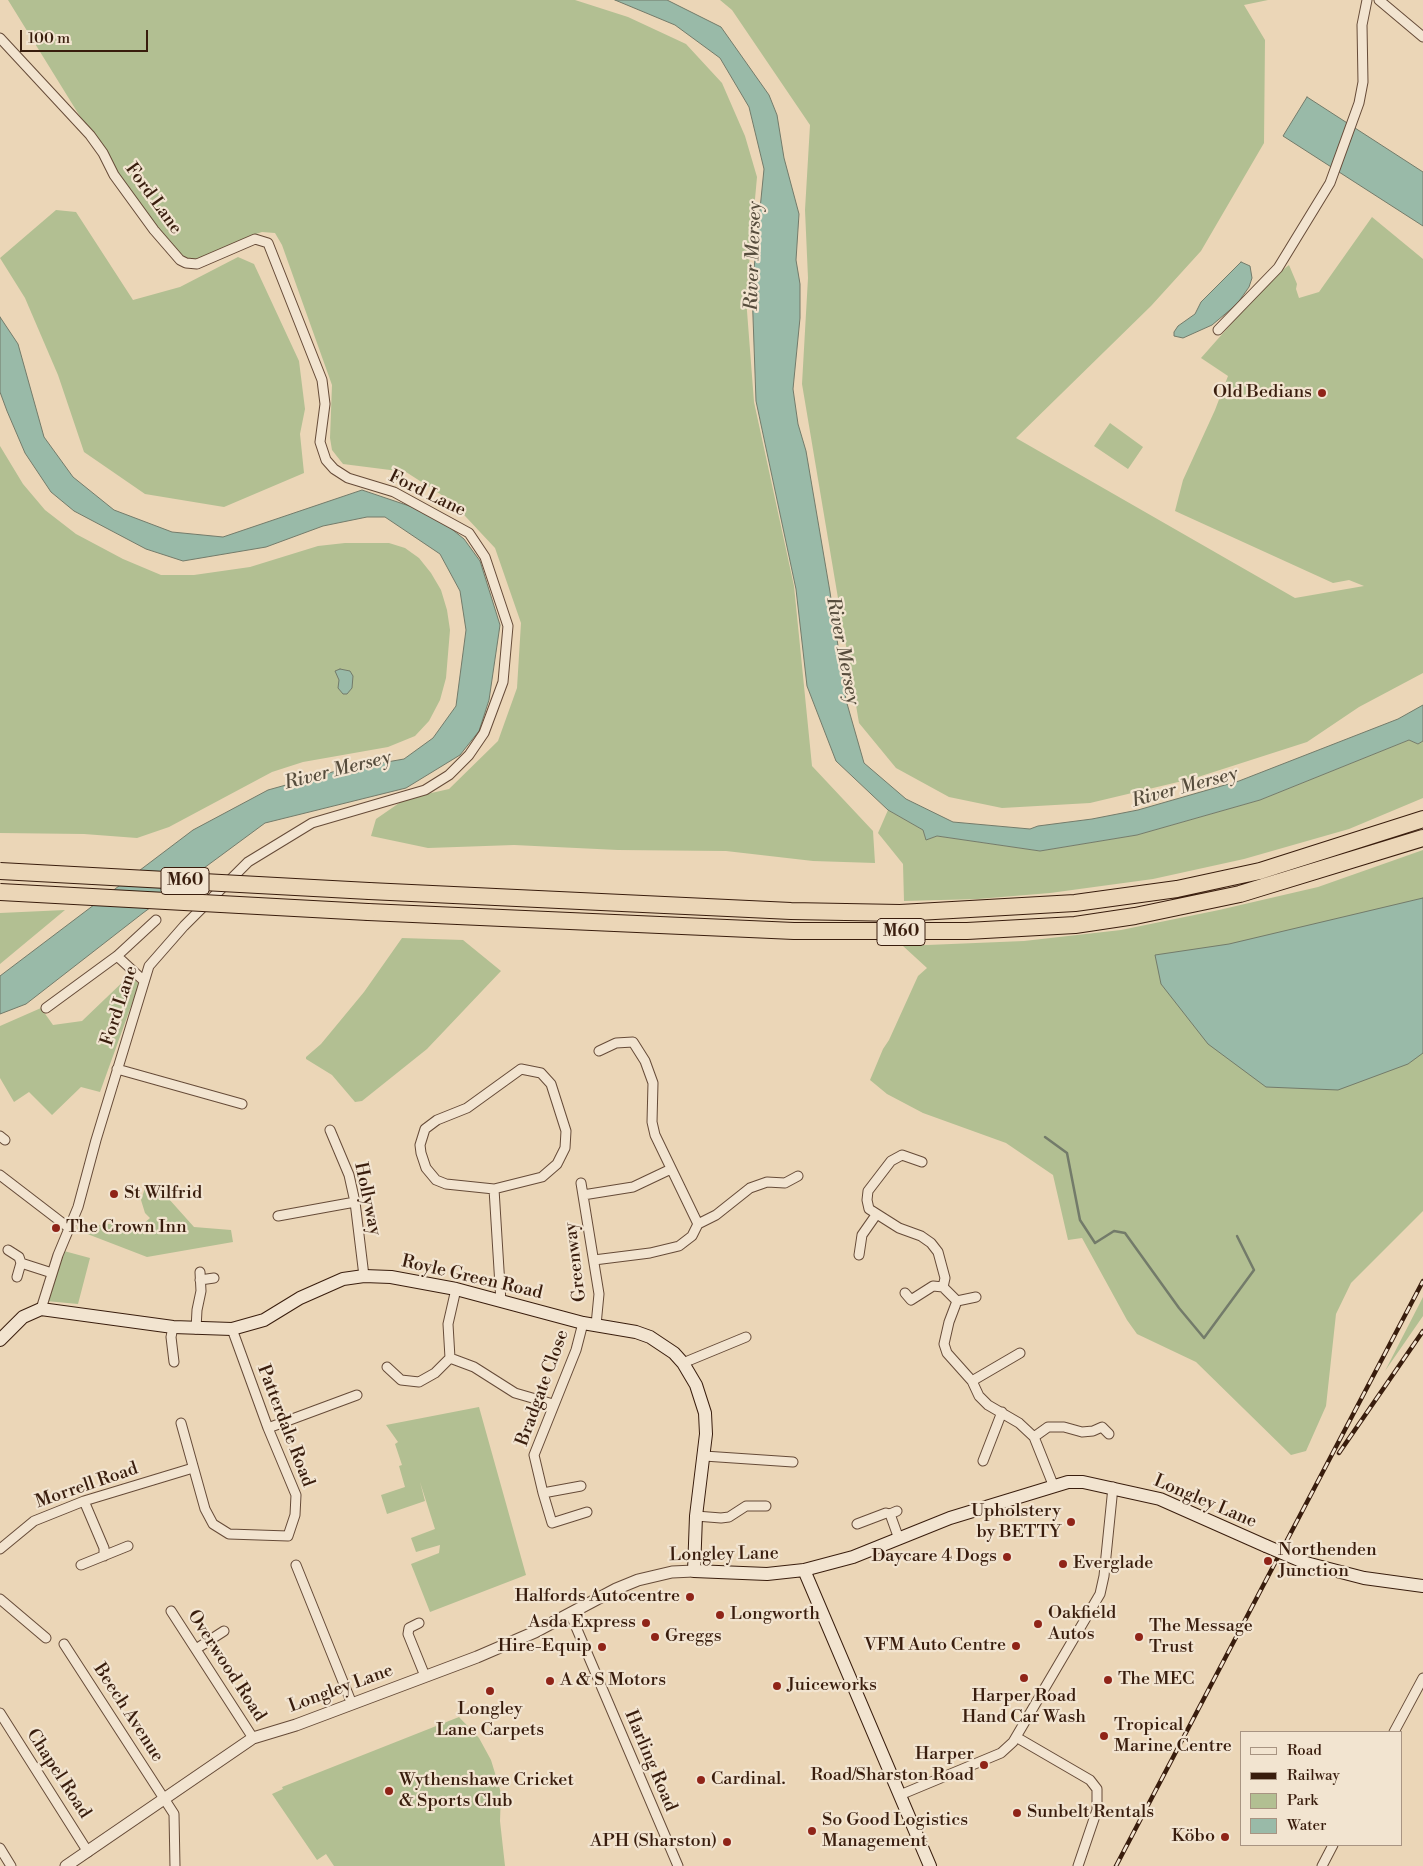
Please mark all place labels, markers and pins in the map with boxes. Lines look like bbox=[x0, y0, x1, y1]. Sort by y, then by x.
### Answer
place label: Old Bedians bbox=[1213, 382, 1312, 404]
marker: Old Bedians bbox=[1316, 387, 1328, 399]
place label: St Wilfrid bbox=[124, 1183, 202, 1205]
marker: St Wilfrid bbox=[108, 1188, 120, 1200]
place label: The Crown Inn bbox=[66, 1217, 187, 1239]
marker: The Crown Inn bbox=[50, 1222, 62, 1234]
place label: Upholstery by BETTY bbox=[971, 1501, 1061, 1544]
marker: Upholstery by BETTY bbox=[1065, 1516, 1077, 1528]
place label: Northenden Junction bbox=[1278, 1540, 1377, 1582]
place label: Daycare 4 Dogs bbox=[871, 1546, 997, 1568]
marker: Daycare 4 Dogs bbox=[1001, 1551, 1013, 1563]
place label: Everglade bbox=[1073, 1553, 1153, 1575]
marker: Northenden Junction bbox=[1262, 1555, 1274, 1567]
marker: Everglade bbox=[1057, 1558, 1069, 1570]
place label: Halfords Autocentre bbox=[515, 1586, 680, 1608]
marker: Halfords Autocentre bbox=[684, 1591, 696, 1603]
place label: Oakfield Autos bbox=[1048, 1603, 1116, 1646]
place label: Longworth bbox=[730, 1604, 820, 1626]
marker: Longworth bbox=[714, 1609, 726, 1621]
place label: Asda Express bbox=[528, 1612, 636, 1634]
place label: The Message Trust bbox=[1149, 1616, 1253, 1658]
marker: Asda Express bbox=[640, 1617, 652, 1629]
marker: Oakfield Autos bbox=[1032, 1618, 1044, 1630]
place label: Greggs bbox=[665, 1626, 722, 1648]
marker: Greggs bbox=[649, 1631, 661, 1643]
marker: The Message Trust bbox=[1133, 1631, 1145, 1643]
place label: VFM Auto Centre bbox=[864, 1635, 1006, 1657]
place label: Hire-Equip bbox=[498, 1636, 592, 1658]
marker: VFM Auto Centre bbox=[1010, 1640, 1022, 1652]
marker: Hire-Equip bbox=[596, 1641, 608, 1653]
place label: The MEC bbox=[1118, 1669, 1194, 1691]
place label: A & S Motors bbox=[560, 1670, 666, 1692]
marker: Harper Road Hand Car Wash bbox=[1018, 1672, 1030, 1684]
marker: The MEC bbox=[1102, 1674, 1114, 1686]
marker: A & S Motors bbox=[544, 1675, 556, 1687]
place label: Juiceworks bbox=[787, 1675, 877, 1697]
marker: Juiceworks bbox=[771, 1680, 783, 1692]
marker: Longley Lane Carpets bbox=[484, 1685, 496, 1697]
place label: Harper Road Hand Car Wash bbox=[962, 1686, 1086, 1728]
place label: Longley Lane Carpets bbox=[436, 1699, 544, 1742]
place label: Tropical Marine Centre bbox=[1114, 1715, 1232, 1758]
marker: Tropical Marine Centre bbox=[1098, 1730, 1110, 1742]
place label: Harper Road/Sharston Road bbox=[810, 1744, 974, 1786]
marker: Harper Road/Sharston Road bbox=[978, 1759, 990, 1771]
place label: Cardinal. bbox=[711, 1769, 786, 1791]
place label: Wythenshawe Cricket & Sports Club bbox=[399, 1770, 574, 1812]
marker: Cardinal. bbox=[695, 1774, 707, 1786]
marker: Wythenshawe Cricket & Sports Club bbox=[383, 1785, 395, 1797]
place label: Sunbelt Rentals bbox=[1027, 1802, 1154, 1824]
marker: Sunbelt Rentals bbox=[1011, 1807, 1023, 1819]
place label: So Good Logistics Management bbox=[822, 1810, 968, 1852]
marker: So Good Logistics Management bbox=[806, 1825, 818, 1837]
place label: Köbo bbox=[1172, 1826, 1215, 1848]
place label: APH (Sharston) bbox=[590, 1831, 717, 1853]
marker: Köbo bbox=[1219, 1831, 1231, 1843]
marker: APH (Sharston) bbox=[721, 1836, 733, 1848]

